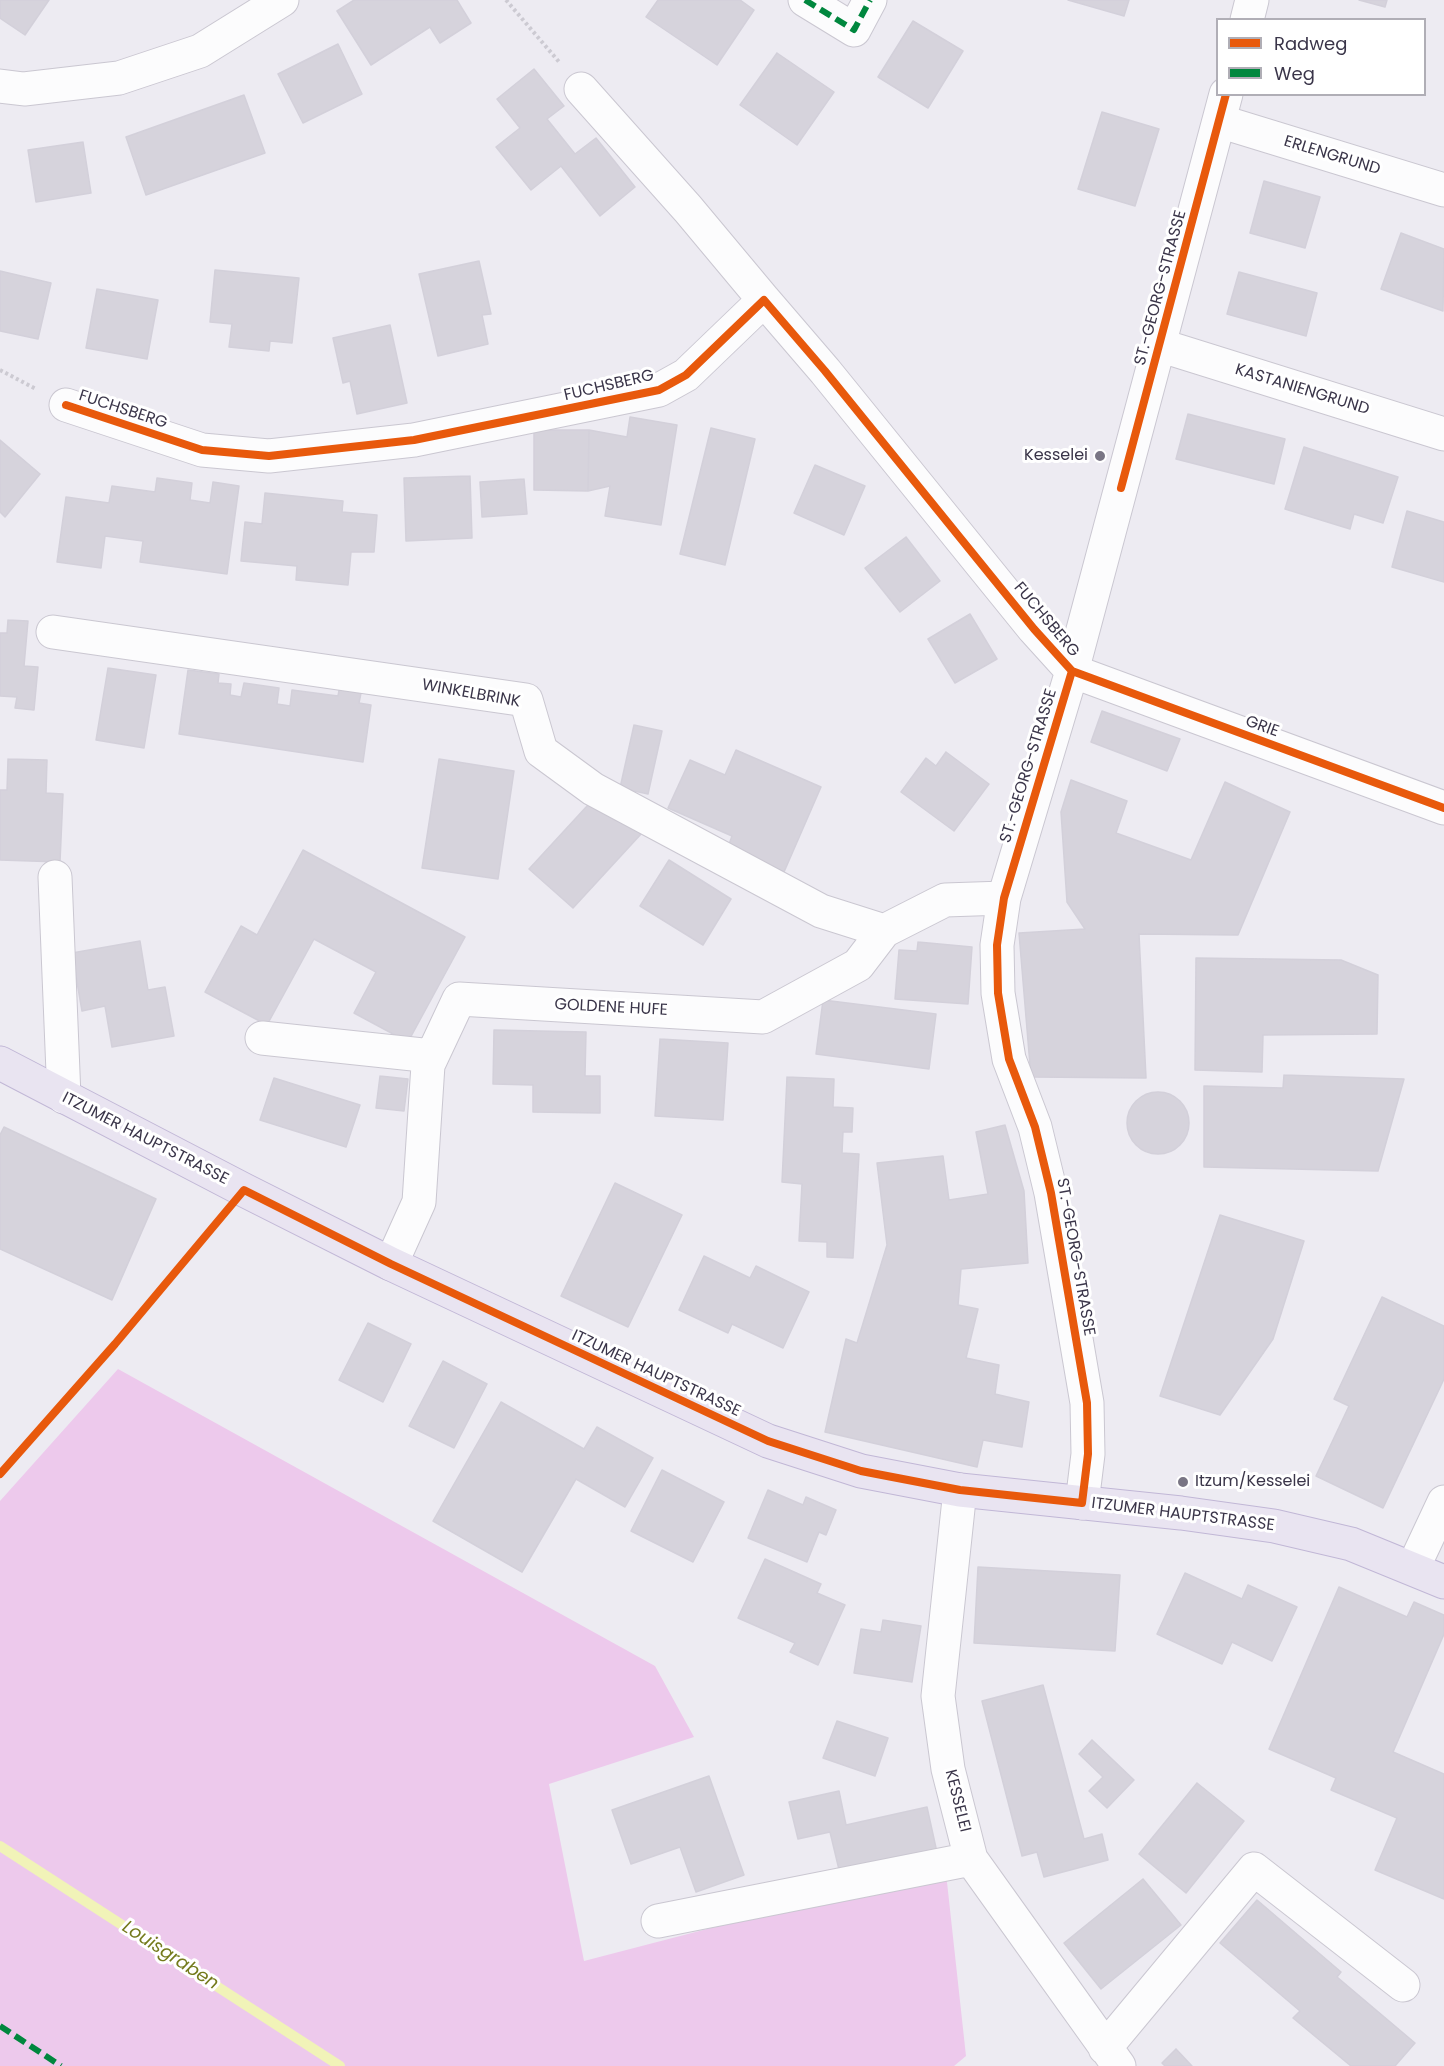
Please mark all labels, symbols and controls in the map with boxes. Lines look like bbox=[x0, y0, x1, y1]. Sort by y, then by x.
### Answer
legend bbox=[1216, 18, 1426, 96]
text: Radweg bbox=[1274, 31, 1347, 56]
text: Weg bbox=[1274, 61, 1315, 86]
street label: ERLENGRUND bbox=[1281, 132, 1383, 180]
street label: ST.-GEORG-STRASSE bbox=[1131, 208, 1191, 368]
street label: KASTANIENGRUND bbox=[1233, 360, 1371, 420]
street label: FUCHSBERG bbox=[562, 366, 656, 406]
street label: FUCHSBERG bbox=[76, 387, 170, 433]
place label: Kesselei bbox=[1024, 446, 1088, 466]
marker: Kesselei bbox=[1093, 449, 1107, 463]
street label: FUCHSBERG bbox=[1009, 579, 1083, 661]
street label: WINKELBRINK bbox=[420, 676, 522, 712]
street label: ST.-GEORG-STRASSE bbox=[996, 687, 1062, 845]
street label: GRIE bbox=[1243, 712, 1281, 742]
street label: GOLDENE HUFE bbox=[554, 995, 668, 1021]
street label: ITZUMER HAUPTSTRASSE bbox=[59, 1089, 231, 1189]
street label: ST.-GEORG-STRASSE bbox=[1052, 1177, 1098, 1337]
street label: ITZUMER HAUPTSTRASSE bbox=[568, 1326, 744, 1422]
place label: Itzum/Kesselei bbox=[1195, 1472, 1310, 1492]
marker: Itzum/Kesselei bbox=[1176, 1475, 1190, 1489]
street label: ITZUMER HAUPTSTRASSE bbox=[1090, 1494, 1276, 1536]
street label: KESSELEI bbox=[940, 1768, 974, 1834]
water label: Louisgraben bbox=[118, 1917, 222, 1995]

